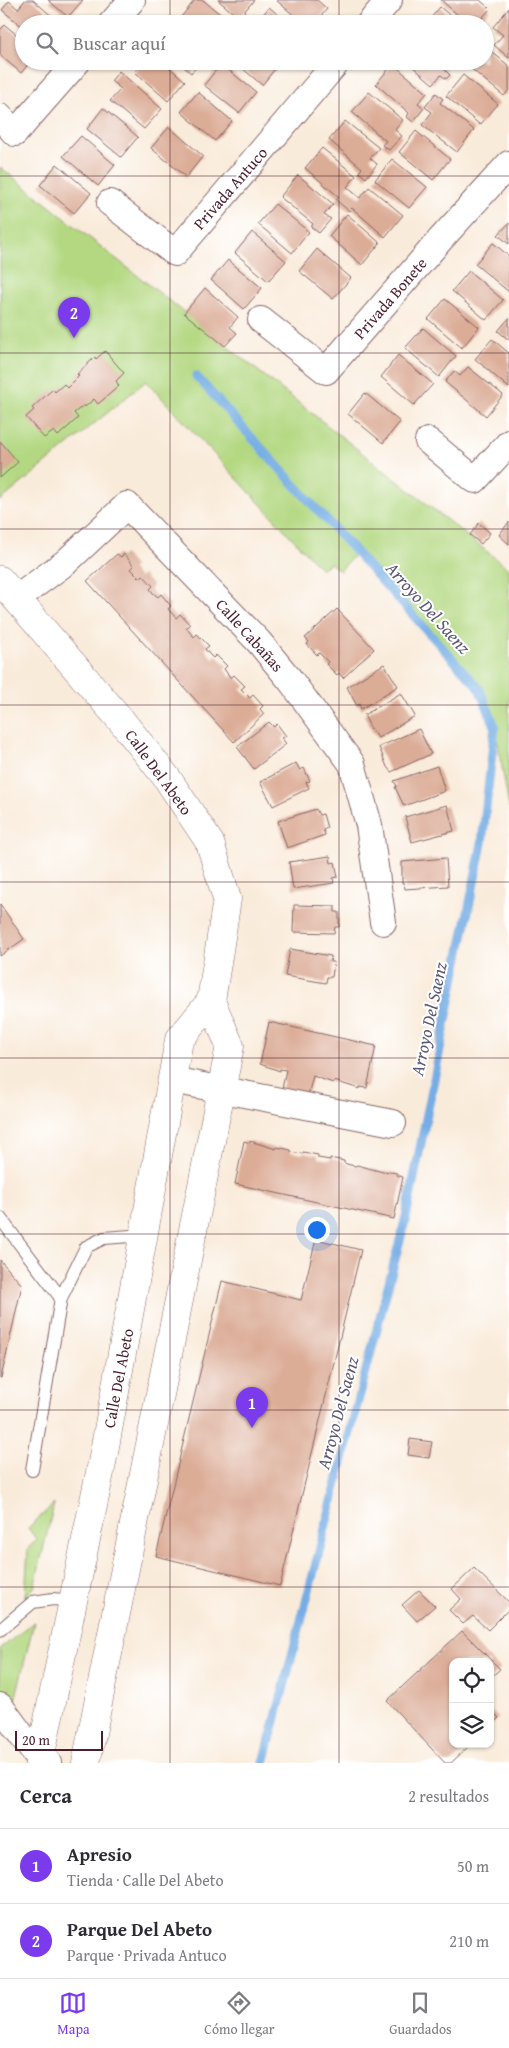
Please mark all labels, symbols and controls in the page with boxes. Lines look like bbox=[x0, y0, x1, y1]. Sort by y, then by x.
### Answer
search box bbox=[15, 15, 494, 70]
icon: search bbox=[33, 29, 61, 57]
text: Buscar aquí bbox=[73, 29, 166, 57]
street label: Privada Antuco bbox=[187, 141, 273, 235]
street label: Privada Bonete bbox=[348, 252, 432, 344]
pin: 2 bbox=[58, 297, 90, 338]
water label: Arroyo Del Saenz bbox=[379, 555, 477, 660]
street label: Calle Cabañas bbox=[211, 593, 289, 677]
street label: Calle Del Abeto bbox=[120, 724, 198, 820]
water label: Arroyo Del Saenz bbox=[403, 959, 454, 1079]
your location bbox=[304, 1217, 330, 1243]
street label: Calle Del Abeto bbox=[97, 1326, 139, 1430]
water label: Arroyo Del Saenz bbox=[309, 1353, 366, 1473]
pin: 1 bbox=[236, 1387, 268, 1428]
map controls bbox=[449, 1658, 494, 1748]
button: locate bbox=[449, 1658, 494, 1703]
button: layers bbox=[449, 1703, 494, 1748]
scale bar bbox=[15, 1728, 102, 1751]
text: 20 m bbox=[22, 1730, 50, 1750]
text: Cerca bbox=[20, 1780, 72, 1811]
text: 2 resultados bbox=[408, 1784, 489, 1808]
text: Apresio bbox=[67, 1840, 132, 1868]
text: 1 bbox=[32, 1854, 40, 1878]
text: 50 m bbox=[457, 1854, 489, 1878]
text: Tienda · Calle Del Abeto bbox=[67, 1868, 224, 1892]
text: Parque Del Abeto bbox=[67, 1915, 212, 1943]
text: 2 bbox=[32, 1929, 40, 1953]
text: 210 m bbox=[449, 1929, 489, 1953]
text: Parque · Privada Antuco bbox=[67, 1943, 227, 1967]
tab: Mapa bbox=[57, 1989, 90, 2039]
tab: Cómo llegar bbox=[204, 1989, 275, 2039]
tab: Guardados bbox=[389, 1989, 452, 2039]

